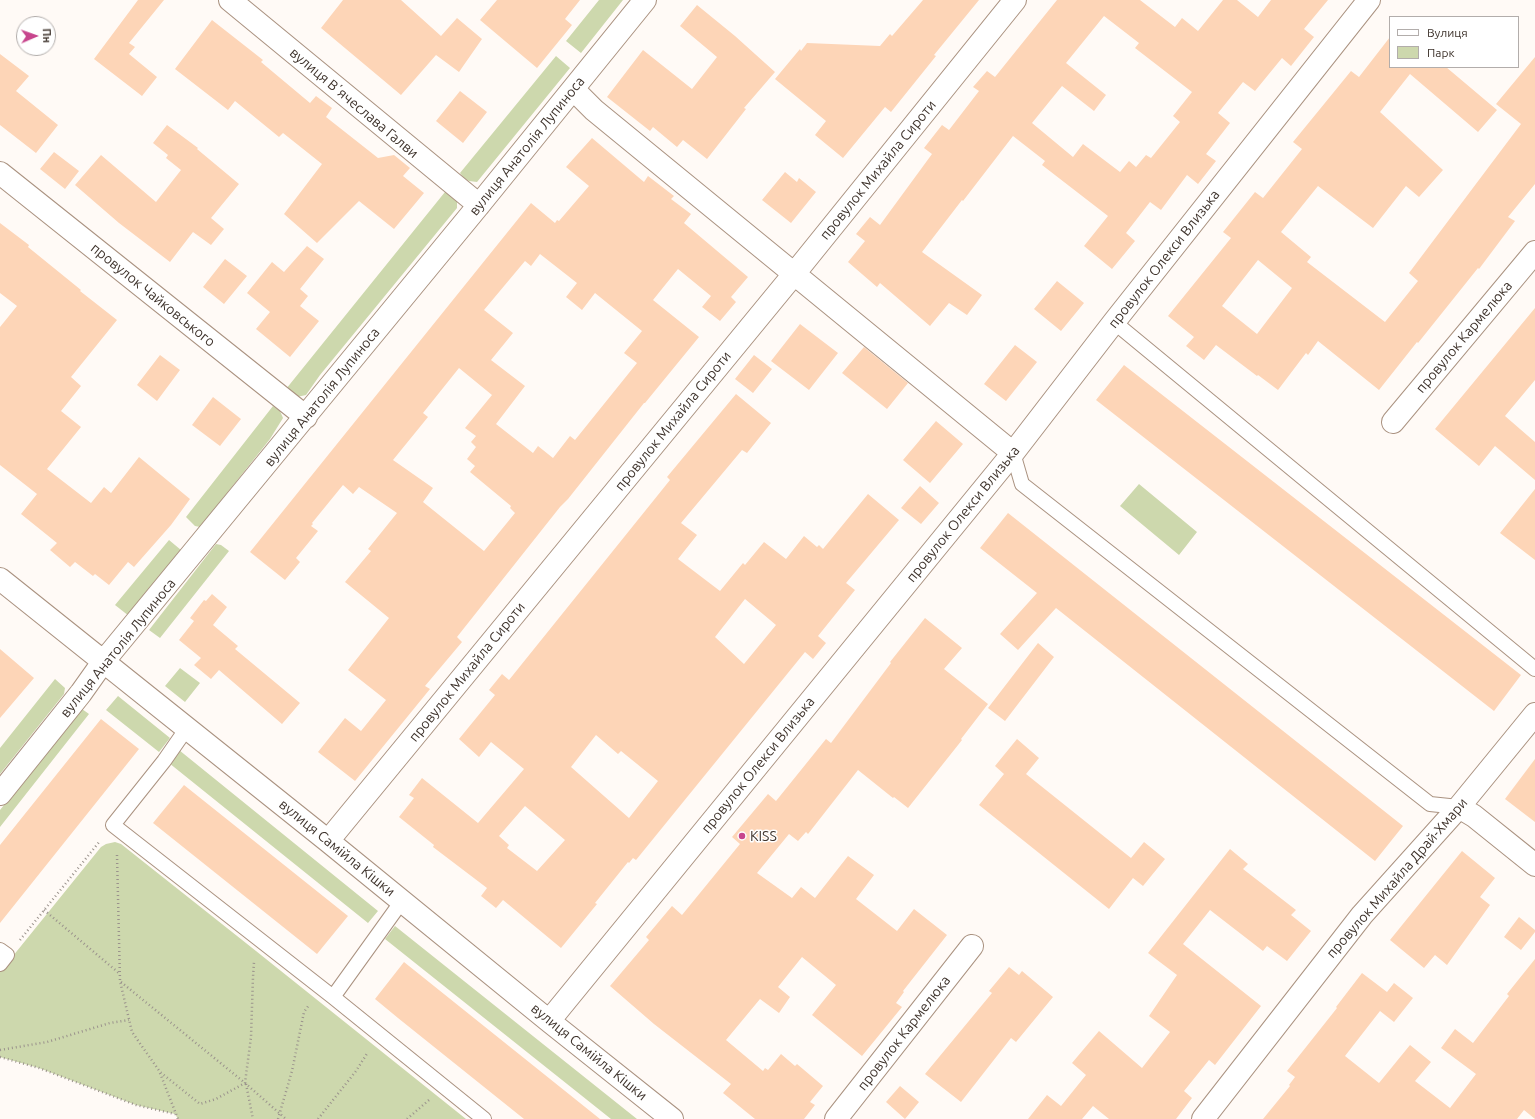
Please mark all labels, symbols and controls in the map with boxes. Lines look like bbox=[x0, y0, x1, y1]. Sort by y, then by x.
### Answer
north arrow bbox=[16, 16, 56, 56]
legend bbox=[1389, 16, 1519, 68]
text: Вулиця bbox=[1427, 26, 1468, 39]
text: Пн bbox=[41, 28, 53, 43]
street label: вулиця Вʼячеслава Галви bbox=[286, 44, 422, 162]
text: Парк bbox=[1427, 46, 1455, 59]
street label: вулиця Анатолія Лупиноса bbox=[466, 73, 588, 219]
street label: провулок Михайла Сироти bbox=[816, 97, 940, 243]
street label: провулок Олекси Влизька bbox=[1105, 187, 1223, 331]
street label: провулок Чайковського bbox=[87, 240, 219, 350]
street label: провулок Кармелюка bbox=[1412, 278, 1516, 396]
street label: вулиця Анатолія Лупиноса bbox=[261, 324, 383, 470]
street label: провулок Михайла Сироти bbox=[611, 348, 735, 494]
street label: провулок Олекси Влизька bbox=[903, 442, 1023, 586]
street label: вулиця Анатолія Лупиноса bbox=[57, 575, 179, 721]
street label: провулок Михайла Сироти bbox=[405, 599, 529, 745]
street label: провулок Олекси Влизька bbox=[698, 693, 818, 837]
street label: провулок Михайла Драй-Хмари bbox=[1323, 794, 1471, 962]
street label: вулиця Самійла Кішки bbox=[276, 796, 398, 900]
place label: KISS bbox=[750, 828, 777, 844]
marker: KISS bbox=[737, 831, 747, 841]
street label: провулок Кармелюка bbox=[854, 972, 954, 1094]
street label: вулиця Самійла Кішки bbox=[528, 1000, 650, 1104]

